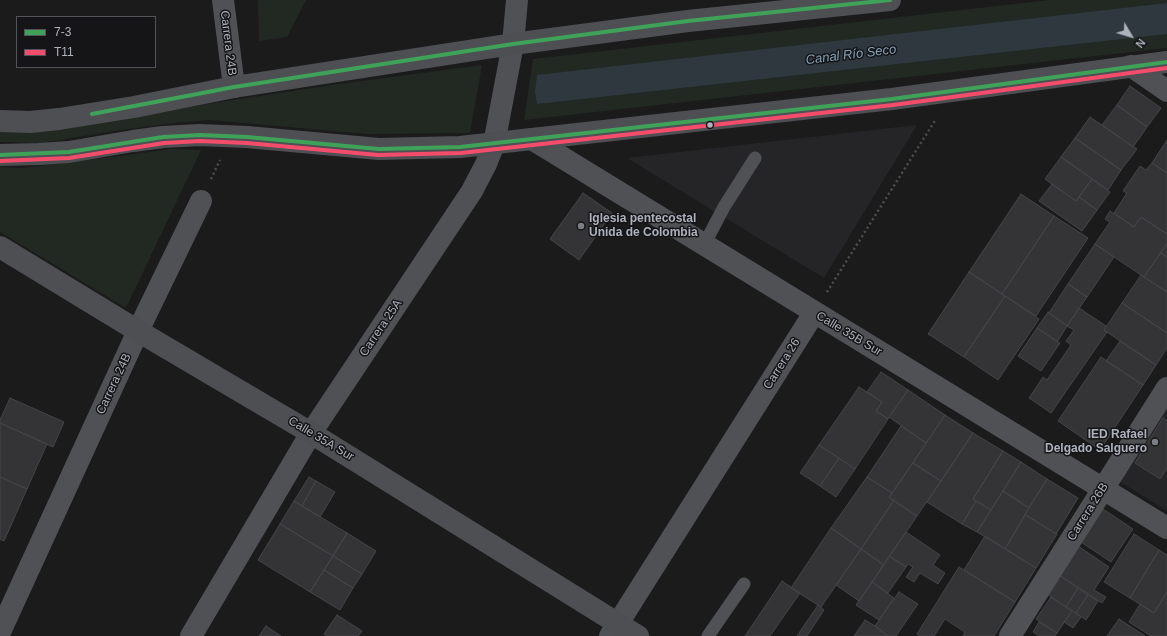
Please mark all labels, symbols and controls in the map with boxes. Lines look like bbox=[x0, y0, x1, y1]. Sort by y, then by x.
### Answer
street label: Carrera 24B bbox=[217, 10, 239, 76]
legend bbox=[16, 16, 156, 68]
north arrow bbox=[1111, 16, 1151, 56]
text: 7-3 bbox=[54, 25, 71, 39]
text: N bbox=[1133, 37, 1148, 50]
water label: Canal Río Seco bbox=[805, 42, 897, 68]
text: T11 bbox=[54, 45, 74, 59]
unlabelled marker bbox=[705, 120, 715, 130]
place label: Iglesia pentecostal Unida de Colombia bbox=[589, 212, 698, 240]
marker: Iglesia pentecostal Unida de Colombia bbox=[576, 221, 586, 231]
street label: Carrera 25A bbox=[357, 297, 405, 359]
street label: Calle 35B Sur bbox=[814, 309, 884, 359]
street label: Carrera 26 bbox=[761, 336, 803, 392]
street label: Carrera 24B bbox=[94, 351, 134, 417]
street label: Calle 35A Sur bbox=[286, 414, 356, 464]
place label: IED Rafael Delgado Salguero bbox=[1045, 428, 1147, 456]
marker: IED Rafael Delgado Salguero bbox=[1150, 437, 1160, 447]
street label: Carrera 26B bbox=[1065, 480, 1111, 544]

